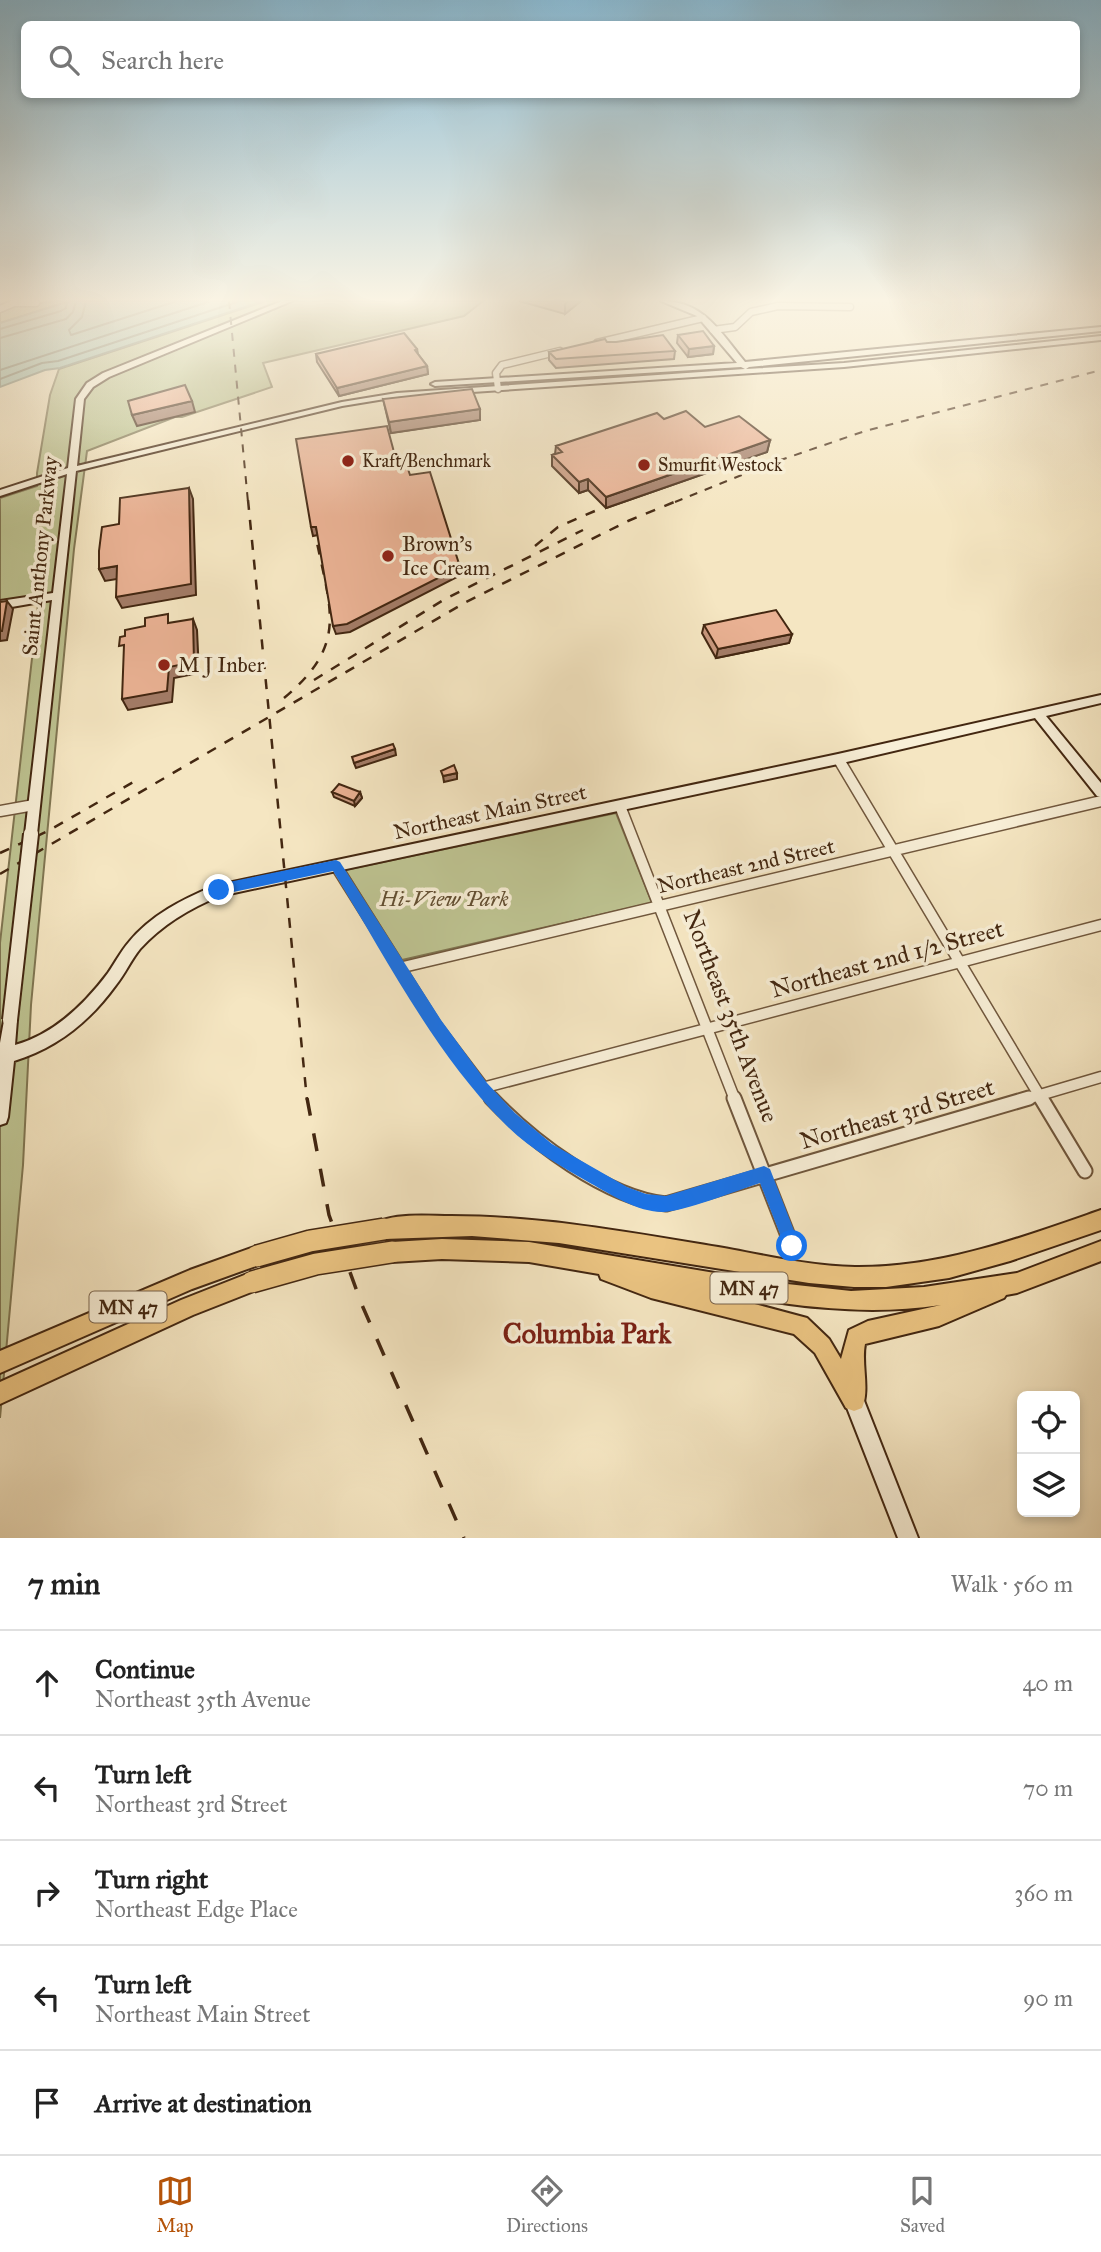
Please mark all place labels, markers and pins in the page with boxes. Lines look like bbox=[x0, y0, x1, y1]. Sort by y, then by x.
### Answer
place label: Kraft/Benchmark bbox=[362, 450, 491, 472]
marker: Kraft/Benchmark bbox=[340, 453, 356, 469]
place label: Smurfit Westock bbox=[658, 454, 783, 476]
marker: Smurfit Westock bbox=[636, 457, 652, 473]
place label: Brown's Ice Cream bbox=[402, 531, 490, 581]
marker: Brown's Ice Cream bbox=[380, 548, 396, 564]
place label: M J Inber bbox=[178, 652, 264, 678]
marker: M J Inber bbox=[156, 657, 172, 673]

